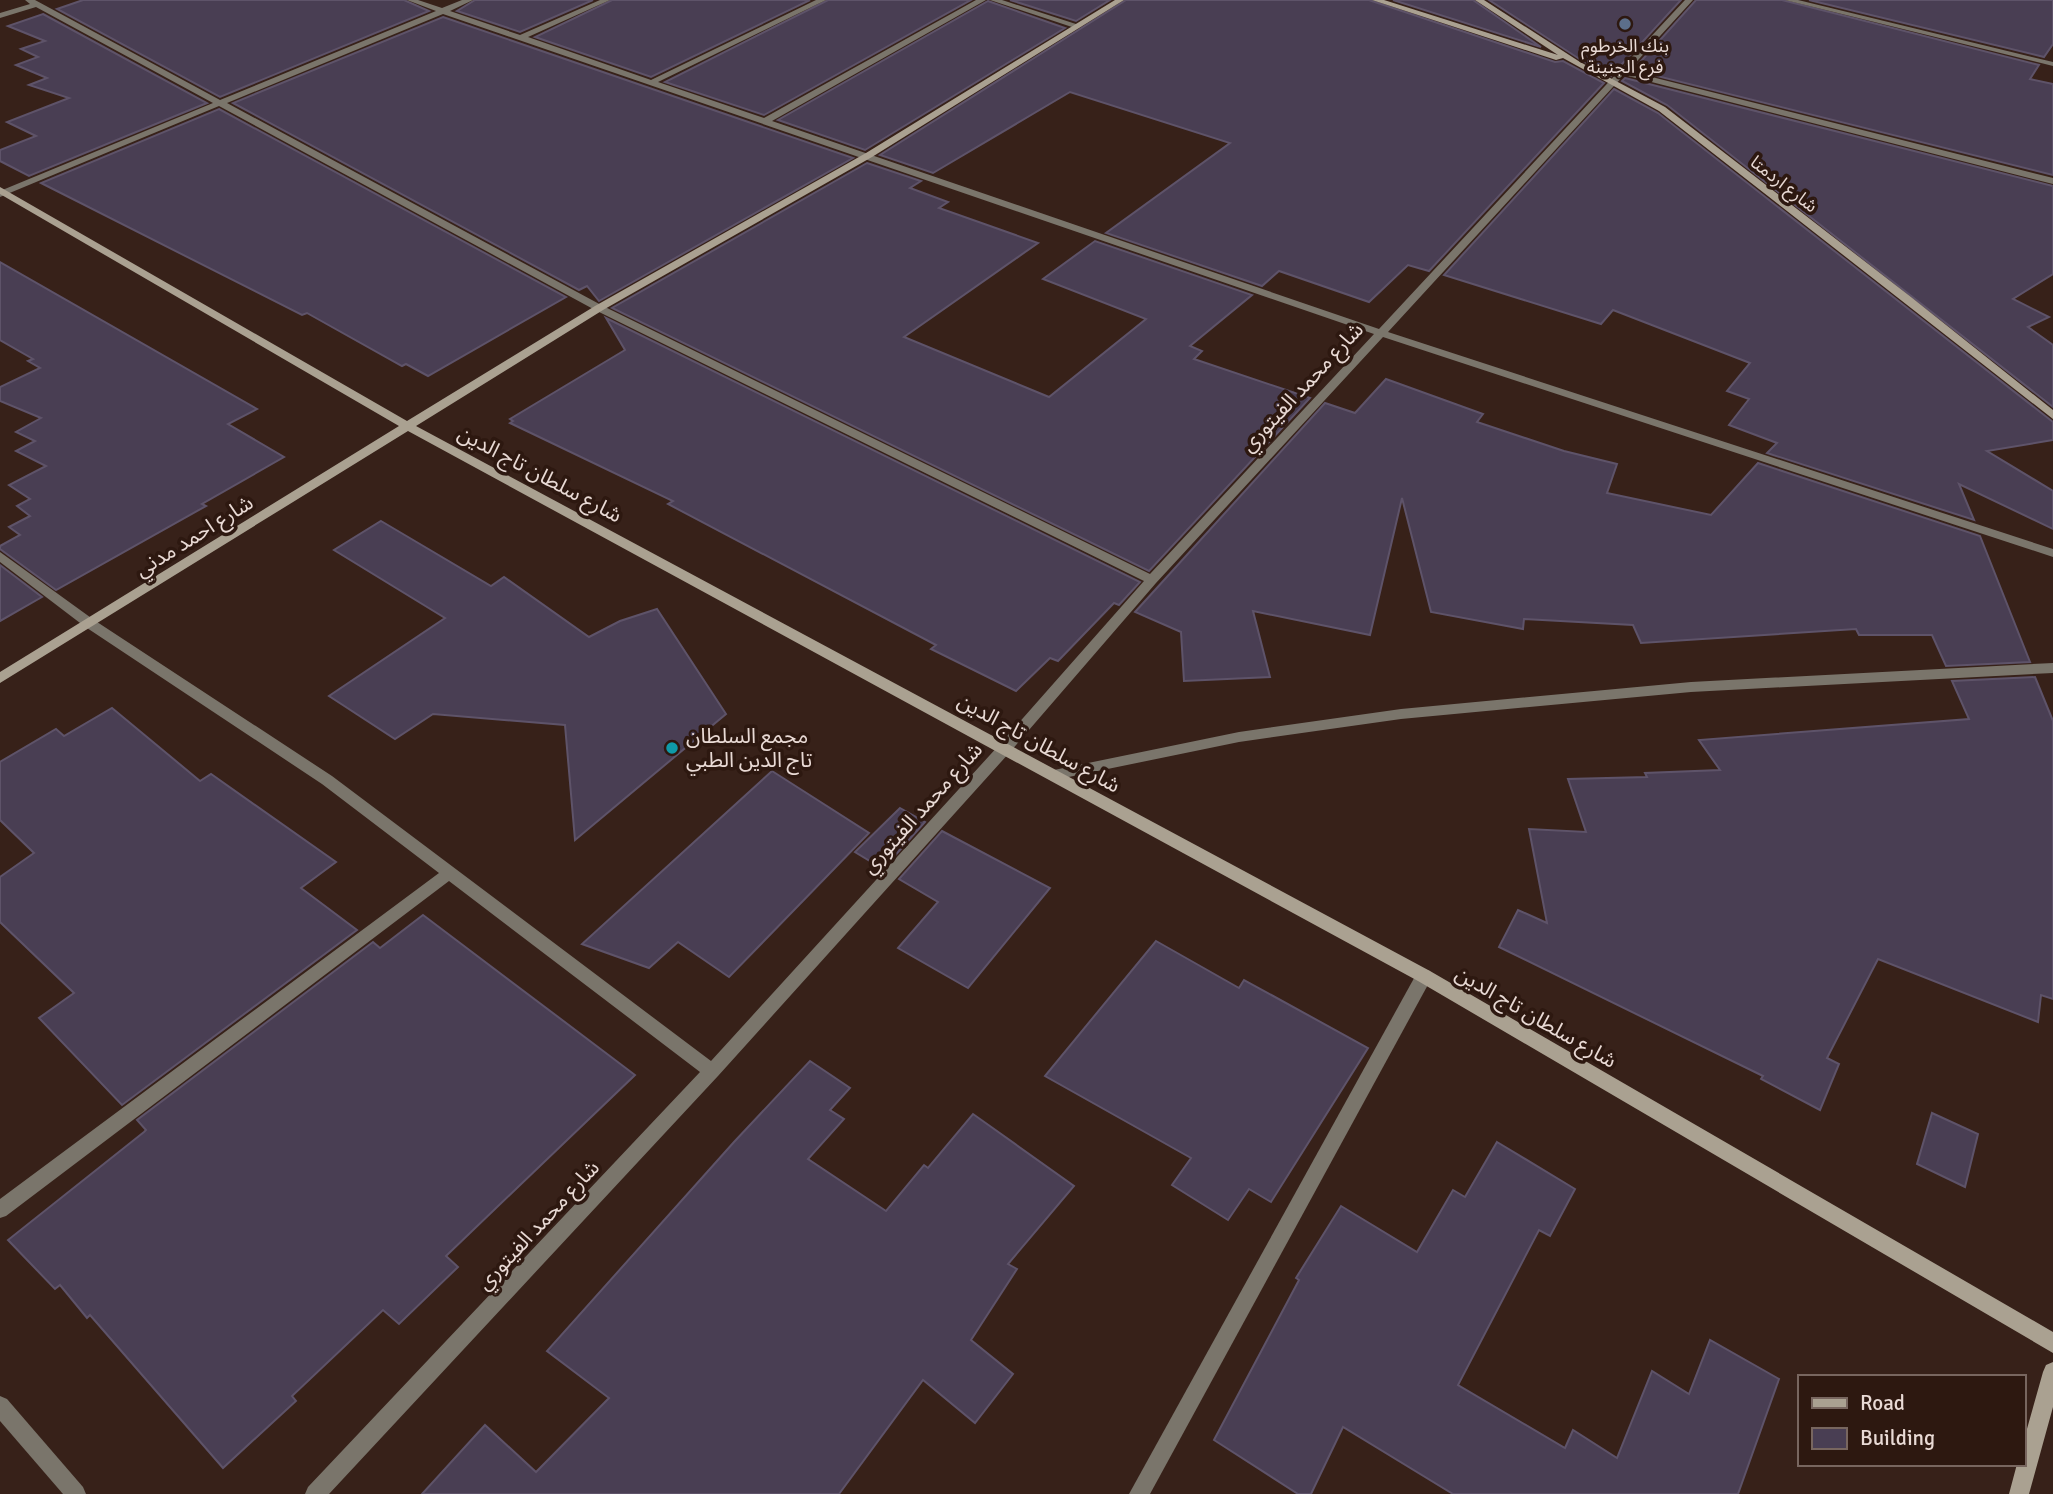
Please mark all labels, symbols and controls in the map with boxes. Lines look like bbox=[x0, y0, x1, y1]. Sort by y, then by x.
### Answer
marker: بنك الخرطوم فرع الجنينة bbox=[1617, 16, 1633, 32]
place label: بنك الخرطوم فرع الجنينة bbox=[1581, 35, 1669, 81]
street label: شارع اردمتا bbox=[1744, 151, 1822, 219]
street label: شارع محمد الفيتوري bbox=[1235, 317, 1371, 459]
street label: شارع سلطان تاج الدين bbox=[453, 420, 626, 530]
street label: شارع احمد مدني bbox=[130, 489, 259, 585]
street label: شارع سلطان تاج الدين bbox=[952, 688, 1125, 800]
place label: مجمع السلطان تاج الدين الطبي bbox=[686, 723, 812, 776]
street label: شارع محمد الفيتوري bbox=[856, 737, 990, 881]
marker: مجمع السلطان تاج الدين الطبي bbox=[664, 740, 680, 756]
street label: شارع سلطان تاج الدين bbox=[1450, 960, 1621, 1075]
street label: شارع محمد الفيتوري bbox=[471, 1155, 607, 1297]
legend bbox=[1798, 1375, 2025, 1466]
text: Road bbox=[1860, 1390, 1905, 1416]
text: Building bbox=[1860, 1425, 1935, 1451]

